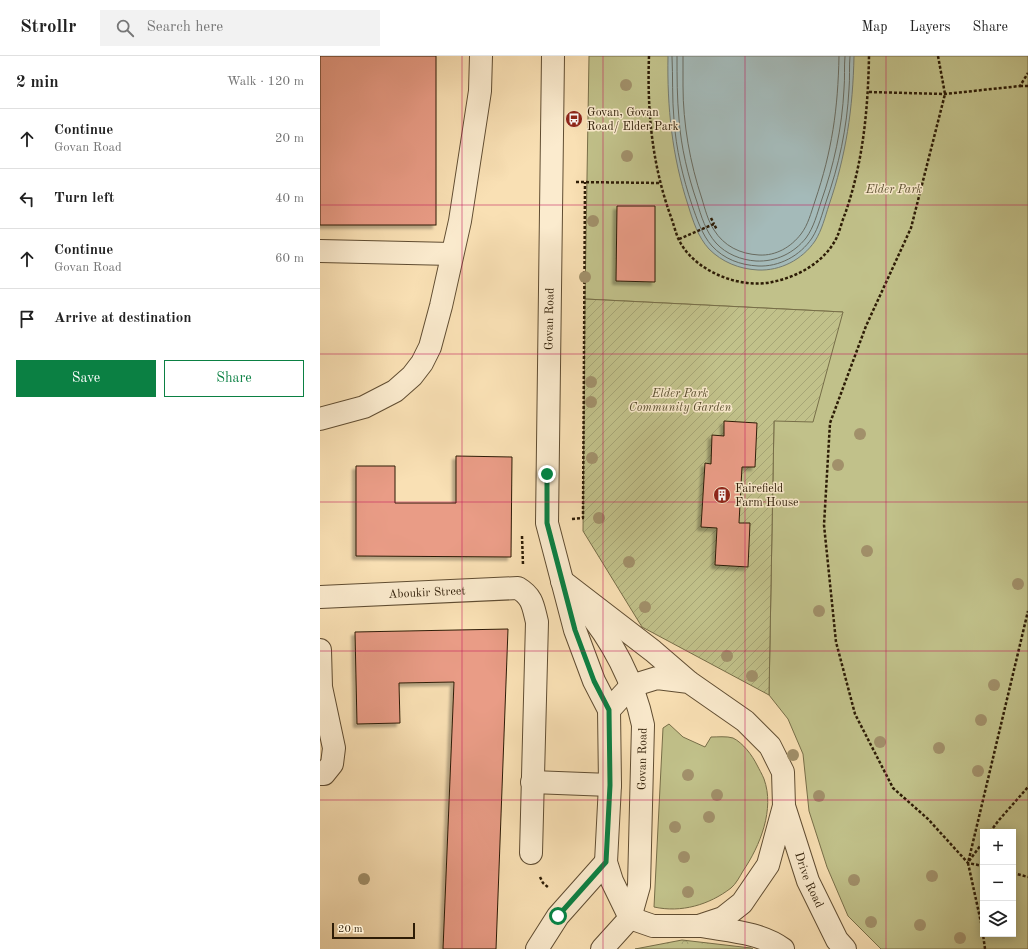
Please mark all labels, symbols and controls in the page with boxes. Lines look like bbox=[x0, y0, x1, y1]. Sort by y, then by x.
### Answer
search box bbox=[100, 10, 380, 46]
icon: search bbox=[114, 17, 136, 39]
text: Strollr bbox=[20, 18, 76, 37]
text: Search here bbox=[146, 20, 223, 35]
text: Map bbox=[862, 20, 888, 34]
text: Layers bbox=[910, 20, 951, 34]
text: Share bbox=[973, 20, 1008, 34]
text: 2 min bbox=[16, 74, 59, 91]
text: Walk · 120 m bbox=[227, 75, 304, 88]
place label: Govan, Govan Road/ Elder Park bbox=[587, 107, 679, 133]
bus stop icon: Govan, Govan Road/ Elder Park bbox=[564, 109, 584, 129]
text: Continue bbox=[54, 123, 113, 138]
icon: ahead bbox=[16, 128, 38, 150]
text: 20 m bbox=[275, 132, 304, 145]
text: Govan Road bbox=[54, 141, 122, 154]
park label: Elder Park bbox=[865, 184, 922, 196]
icon: left bbox=[16, 188, 38, 210]
text: Turn left bbox=[54, 191, 114, 206]
text: 40 m bbox=[275, 192, 304, 205]
text: Continue bbox=[54, 243, 113, 258]
icon: ahead bbox=[16, 248, 38, 270]
text: 60 m bbox=[275, 252, 304, 265]
text: Govan Road bbox=[54, 261, 122, 274]
street label: Govan Road bbox=[543, 288, 557, 350]
icon: arrive bbox=[16, 308, 38, 330]
text: Arrive at destination bbox=[54, 311, 192, 326]
button: Save bbox=[16, 360, 156, 397]
button: Share bbox=[164, 360, 304, 397]
park label: Elder Park Community Garden bbox=[629, 388, 731, 414]
route end bbox=[538, 465, 556, 483]
place label: Fairefield Farm House bbox=[735, 483, 799, 509]
building icon: Fairefield Farm House bbox=[712, 485, 732, 505]
street label: Aboukir Street bbox=[388, 585, 466, 601]
street label: Govan Road bbox=[636, 728, 650, 790]
map controls bbox=[980, 829, 1016, 937]
button: + bbox=[980, 829, 1016, 865]
street label: Drive Road bbox=[792, 851, 825, 910]
button: − bbox=[980, 865, 1016, 901]
button: layers bbox=[980, 901, 1016, 937]
route start bbox=[549, 907, 567, 925]
scale bar bbox=[332, 921, 415, 940]
text: 20 m bbox=[338, 924, 363, 935]

